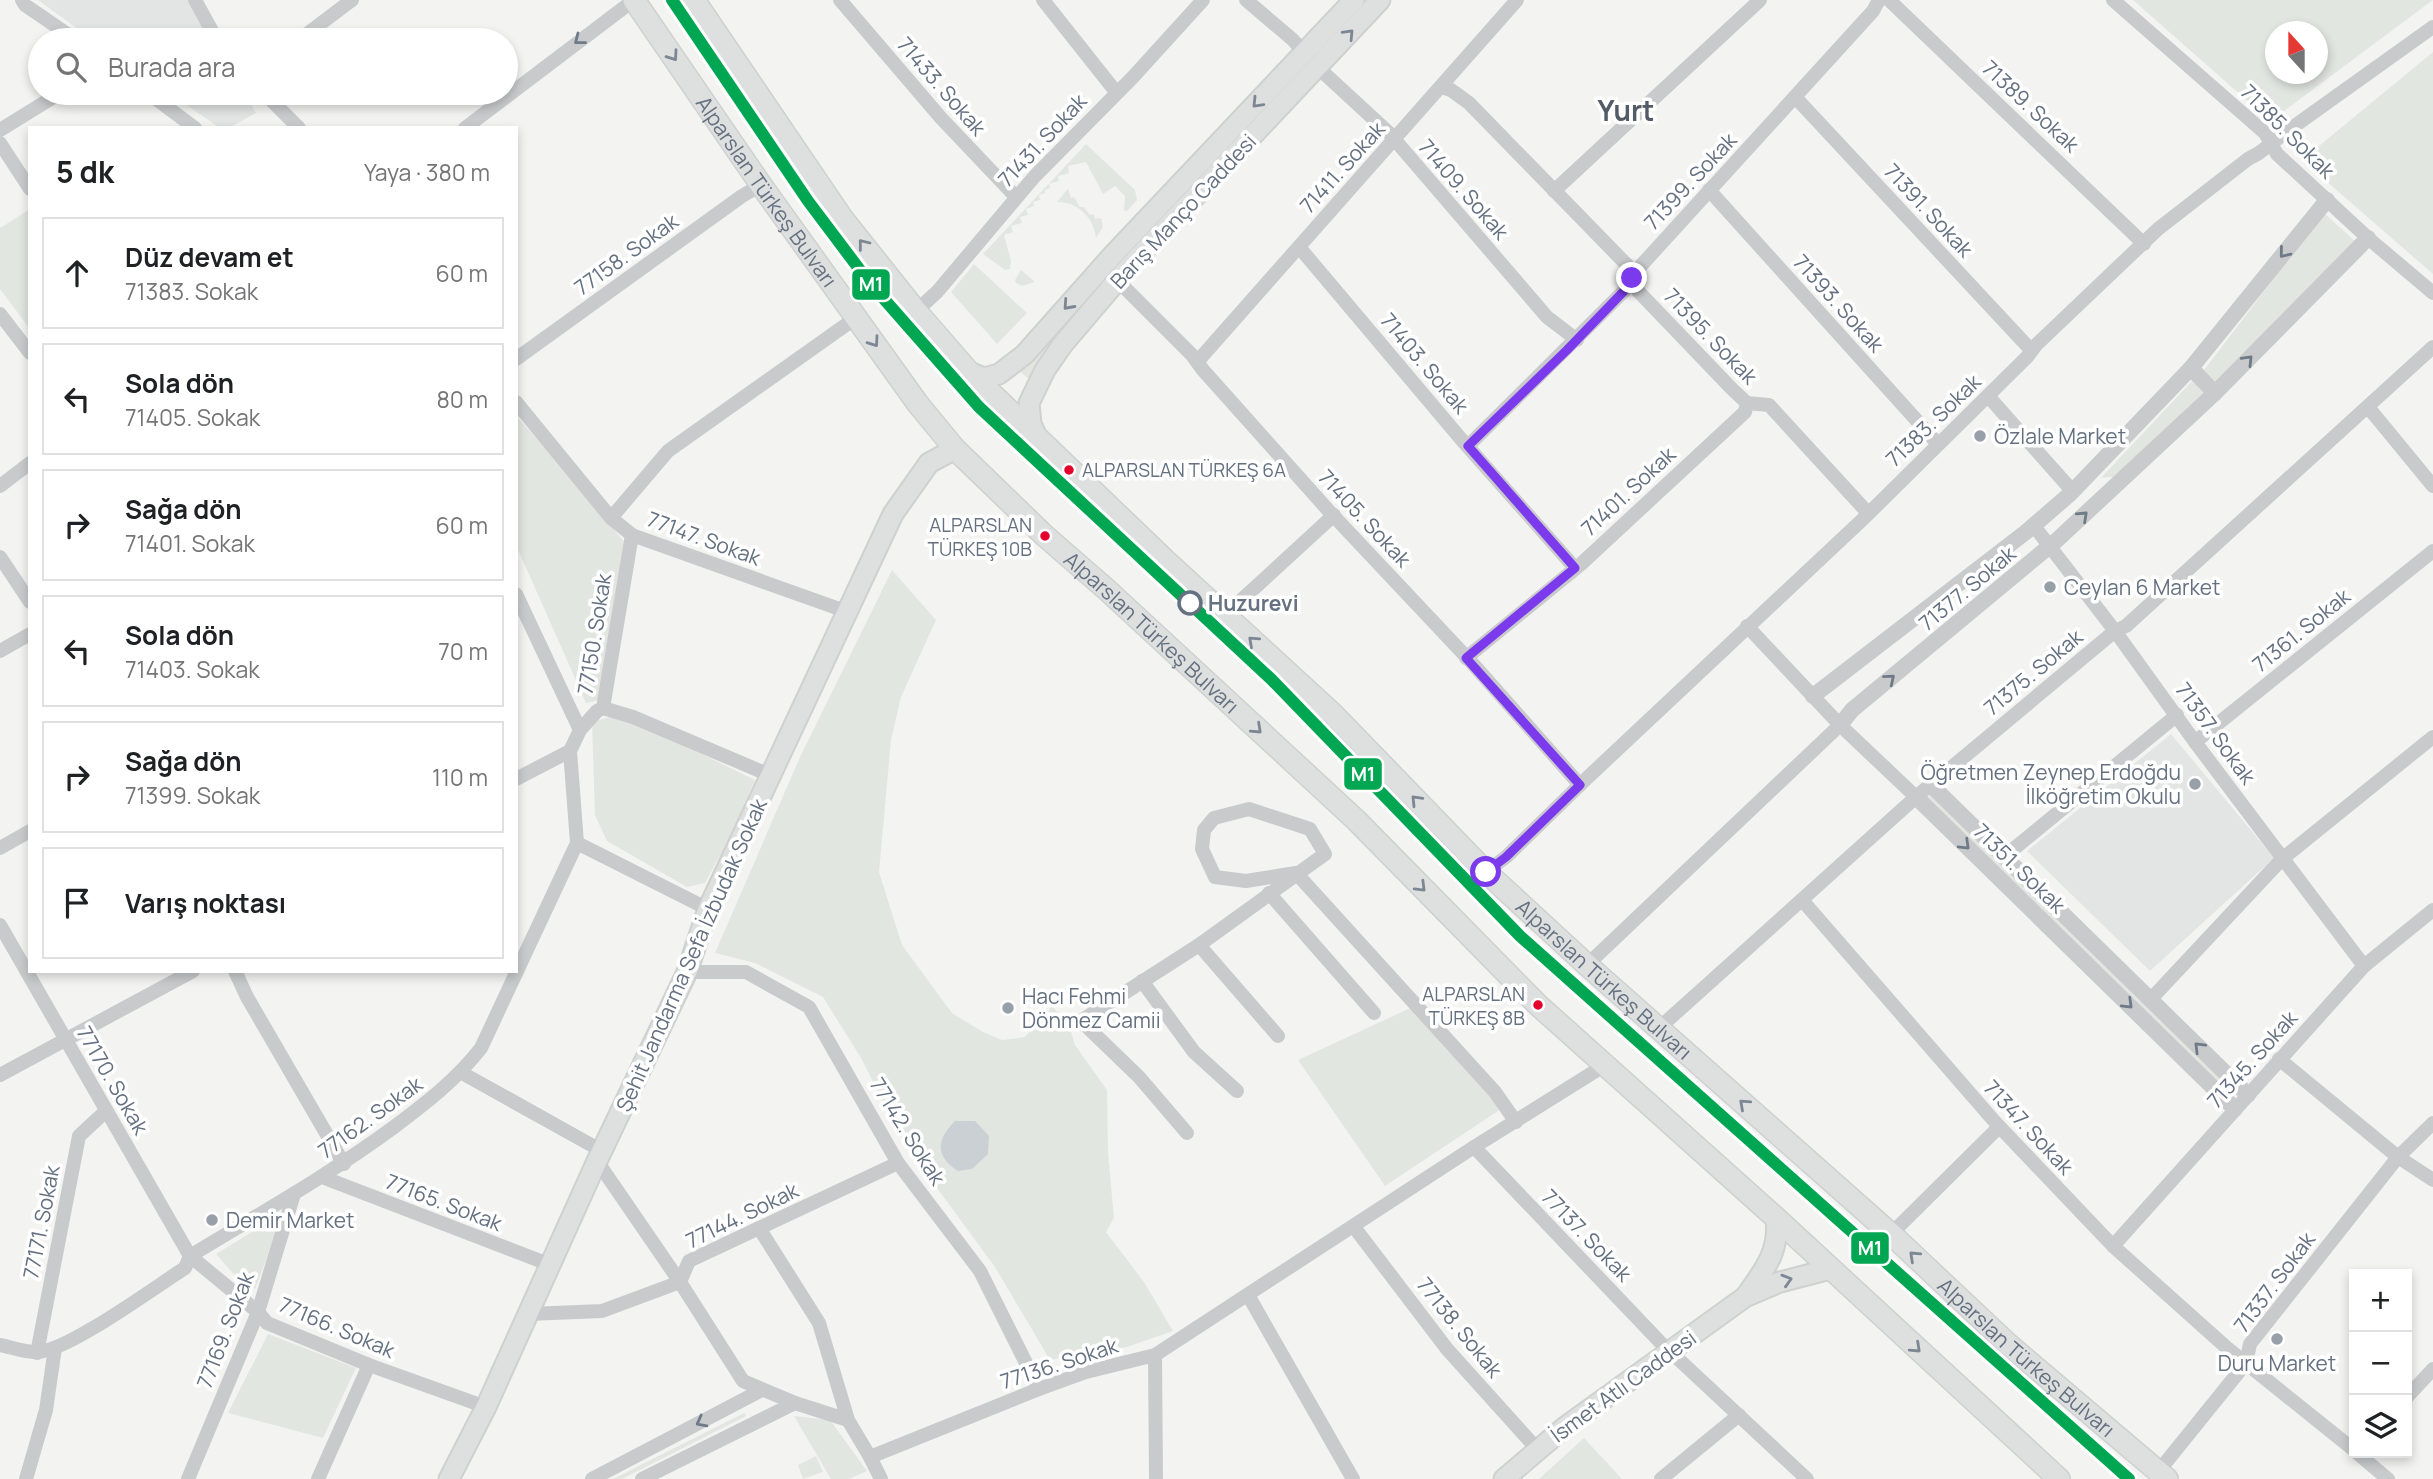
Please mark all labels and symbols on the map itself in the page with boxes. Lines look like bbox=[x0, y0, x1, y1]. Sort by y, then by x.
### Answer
north arrow bbox=[2265, 21, 2328, 84]
one-way arrow bbox=[1341, 29, 1354, 42]
street label: 71433. Sokak bbox=[892, 31, 993, 142]
one-way arrow bbox=[574, 32, 586, 45]
one-way arrow bbox=[665, 48, 677, 61]
street label: 71389. Sokak bbox=[1977, 54, 2086, 158]
street label: 71385. Sokak bbox=[2235, 78, 2341, 184]
street label: 71431. Sokak bbox=[992, 87, 1093, 193]
street label: Alparslan Türkeş Bulvarı bbox=[690, 90, 844, 293]
district label: Yurt bbox=[1598, 91, 1654, 129]
one-way arrow bbox=[1253, 95, 1266, 108]
street label: 71411. Sokak bbox=[1293, 115, 1391, 219]
street label: 71399. Sokak bbox=[1638, 126, 1743, 236]
street label: Barış Manço Caddesi bbox=[1104, 128, 1262, 294]
street label: 71409. Sokak bbox=[1413, 133, 1516, 245]
street label: 71391. Sokak bbox=[1878, 157, 1980, 263]
street label: 77158. Sokak bbox=[569, 207, 684, 301]
one-way arrow bbox=[858, 240, 871, 252]
one-way arrow bbox=[2280, 244, 2292, 257]
street label: 71393. Sokak bbox=[1788, 248, 1891, 358]
route end bbox=[1616, 262, 1647, 293]
line badge: M1 bbox=[851, 268, 891, 301]
text: M1 bbox=[859, 271, 883, 297]
street label: 71395. Sokak bbox=[1658, 282, 1764, 390]
one-way arrow bbox=[1064, 297, 1076, 310]
street label: 71403. Sokak bbox=[1375, 307, 1476, 420]
one-way arrow bbox=[866, 334, 878, 347]
one-way arrow bbox=[2239, 355, 2252, 368]
street label: 71383. Sokak bbox=[1880, 367, 1987, 472]
place label: Özlale Market bbox=[1994, 422, 2126, 450]
marker: Özlale Market bbox=[1972, 428, 1988, 444]
street label: 71401. Sokak bbox=[1575, 440, 1681, 542]
place label: ALPARSLAN TÜRKEŞ 6A bbox=[1082, 457, 1286, 483]
marker: ALPARSLAN TÜRKEŞ 6A bbox=[1062, 463, 1076, 477]
street label: 71405. Sokak bbox=[1313, 463, 1418, 573]
street label: 77147. Sokak bbox=[643, 505, 765, 572]
place label: ALPARSLAN TÜRKEŞ 10B bbox=[928, 512, 1032, 562]
one-way arrow bbox=[2075, 512, 2088, 524]
marker: ALPARSLAN TÜRKEŞ 10B bbox=[1038, 529, 1052, 543]
street label: 71377. Sokak bbox=[1913, 539, 2022, 637]
street label: Alparslan Türkeş Bulvarı bbox=[1058, 545, 1245, 719]
street label: 77150. Sokak bbox=[571, 571, 617, 697]
place label: Ceylan 6 Market bbox=[2064, 573, 2220, 601]
marker: Ceylan 6 Market bbox=[2042, 579, 2058, 595]
street label: 71361. Sokak bbox=[2246, 582, 2356, 678]
place label: Huzurevi bbox=[1208, 589, 1299, 617]
marker: Huzurevi bbox=[1178, 591, 1202, 615]
street label: 71375. Sokak bbox=[1978, 622, 2089, 721]
one-way arrow bbox=[1248, 637, 1261, 649]
one-way arrow bbox=[1883, 674, 1895, 687]
street label: 71357. Sokak bbox=[2170, 677, 2263, 790]
one-way arrow bbox=[1249, 721, 1262, 733]
line badge: M1 bbox=[1343, 757, 1383, 791]
place label: Öğretmen Zeynep Erdoğdu İlköğretim Okulu bbox=[1920, 758, 2181, 810]
text: M1 bbox=[1351, 761, 1375, 787]
marker: Öğretmen Zeynep Erdoğdu İlköğretim Okulu bbox=[2187, 776, 2203, 792]
street label: Şehit Jandarma Sefa İzbudak Sokak bbox=[609, 793, 773, 1116]
one-way arrow bbox=[1411, 795, 1424, 808]
street label: 71351. Sokak bbox=[1968, 817, 2072, 919]
one-way arrow bbox=[1957, 836, 1970, 849]
route start bbox=[1470, 856, 1501, 887]
one-way arrow bbox=[1413, 878, 1426, 891]
street label: Alparslan Türkeş Bulvarı bbox=[1510, 893, 1698, 1066]
place label: ALPARSLAN TÜRKEŞ 8B bbox=[1422, 981, 1525, 1031]
place label: Hacı Fehmi Dönmez Camii bbox=[1022, 982, 1161, 1034]
one-way arrow bbox=[2120, 995, 2133, 1008]
marker: ALPARSLAN TÜRKEŞ 8B bbox=[1531, 998, 1545, 1012]
marker: Hacı Fehmi Dönmez Camii bbox=[1000, 1000, 1016, 1016]
street label: 71345. Sokak bbox=[2201, 1004, 2304, 1114]
street label: 77170. Sokak bbox=[71, 1021, 156, 1140]
one-way arrow bbox=[2195, 1043, 2207, 1055]
street label: 77162. Sokak bbox=[312, 1069, 428, 1164]
street label: 77142. Sokak bbox=[864, 1072, 952, 1190]
street label: 71347. Sokak bbox=[1978, 1074, 2080, 1181]
one-way arrow bbox=[1739, 1100, 1752, 1113]
street label: 77171. Sokak bbox=[16, 1162, 66, 1281]
street label: 77165. Sokak bbox=[382, 1167, 507, 1237]
street label: 77144. Sokak bbox=[681, 1175, 803, 1254]
street label: 77137. Sokak bbox=[1536, 1183, 1638, 1288]
place label: Demir Market bbox=[226, 1206, 354, 1234]
marker: Demir Market bbox=[204, 1212, 220, 1228]
street label: 71337. Sokak bbox=[2227, 1226, 2321, 1338]
line badge: M1 bbox=[1850, 1231, 1890, 1265]
text: M1 bbox=[1858, 1235, 1882, 1261]
one-way arrow bbox=[1909, 1252, 1922, 1264]
street label: 77169. Sokak bbox=[190, 1267, 260, 1392]
street label: 77138. Sokak bbox=[1411, 1271, 1509, 1383]
street label: Alparslan Türkeş Bulvarı bbox=[1932, 1271, 2121, 1443]
one-way arrow bbox=[1780, 1274, 1792, 1289]
street label: 77166. Sokak bbox=[275, 1290, 400, 1364]
street label: İsmet Atlı Caddesi bbox=[1545, 1324, 1701, 1448]
street label: 77136. Sokak bbox=[997, 1331, 1122, 1395]
marker: Duru Market bbox=[2269, 1331, 2285, 1347]
one-way arrow bbox=[1908, 1340, 1921, 1353]
place label: Duru Market bbox=[2218, 1349, 2336, 1377]
one-way arrow bbox=[696, 1413, 709, 1427]

